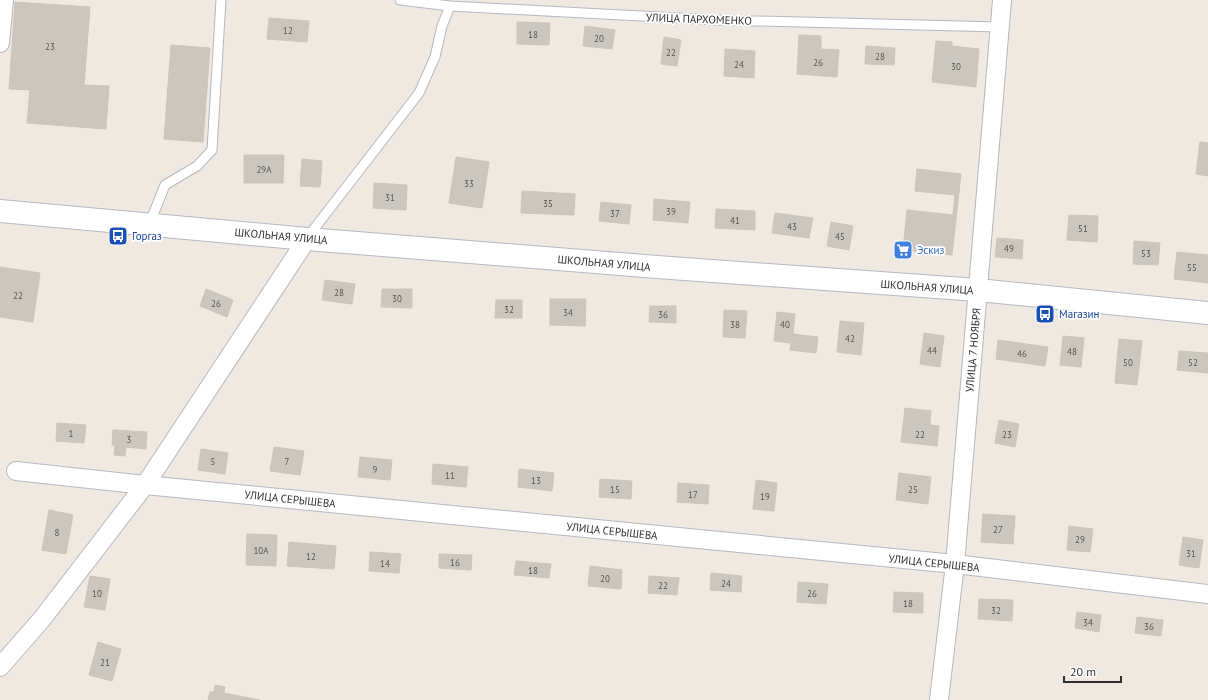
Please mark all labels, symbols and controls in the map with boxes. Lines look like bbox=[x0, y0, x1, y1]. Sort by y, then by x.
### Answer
street label: УЛИЦА ПАРХОМЕНКО bbox=[646, 10, 752, 28]
house number: 12 bbox=[283, 25, 293, 36]
house number: 18 bbox=[528, 29, 538, 40]
house number: 20 bbox=[594, 33, 604, 44]
house number: 23 bbox=[45, 41, 55, 52]
house number: 22 bbox=[666, 47, 676, 58]
house number: 28 bbox=[875, 51, 885, 62]
house number: 26 bbox=[813, 57, 823, 68]
house number: 24 bbox=[734, 59, 744, 70]
house number: 30 bbox=[951, 61, 961, 72]
house number: 29А bbox=[256, 164, 272, 175]
house number: 33 bbox=[464, 178, 474, 189]
house number: 31 bbox=[385, 192, 395, 203]
house number: 35 bbox=[543, 198, 553, 209]
house number: 39 bbox=[666, 206, 676, 217]
house number: 37 bbox=[610, 208, 620, 219]
house number: 41 bbox=[730, 215, 740, 226]
house number: 43 bbox=[787, 221, 797, 232]
house number: 51 bbox=[1078, 223, 1088, 234]
bus stop icon: Горгаз bbox=[107, 225, 129, 247]
street label: ШКОЛЬНАЯ УЛИЦА bbox=[234, 225, 329, 247]
place label: Горгаз bbox=[132, 229, 162, 243]
house number: 45 bbox=[835, 231, 845, 242]
supermarket icon: Эскиз bbox=[892, 239, 914, 261]
place label: Эскиз bbox=[917, 243, 945, 257]
house number: 49 bbox=[1004, 243, 1014, 254]
house number: 53 bbox=[1141, 248, 1151, 259]
street label: ШКОЛЬНАЯ УЛИЦА bbox=[557, 252, 652, 274]
house number: 55 bbox=[1187, 262, 1197, 273]
street label: ШКОЛЬНАЯ УЛИЦА bbox=[880, 277, 975, 297]
house number: 28 bbox=[334, 287, 344, 298]
house number: 22 bbox=[13, 290, 23, 301]
house number: 30 bbox=[392, 293, 402, 304]
house number: 26 bbox=[211, 298, 221, 309]
bus stop icon: Магазин bbox=[1034, 303, 1056, 325]
house number: 32 bbox=[504, 304, 514, 315]
house number: 34 bbox=[563, 307, 573, 318]
street label: УЛИЦА 7 НОЯБРЯ bbox=[962, 307, 984, 393]
place label: Магазин bbox=[1059, 307, 1100, 321]
house number: 36 bbox=[658, 309, 668, 320]
house number: 38 bbox=[730, 319, 740, 330]
house number: 40 bbox=[780, 319, 790, 330]
house number: 42 bbox=[845, 333, 855, 344]
house number: 44 bbox=[927, 345, 937, 356]
house number: 48 bbox=[1067, 346, 1077, 357]
house number: 46 bbox=[1017, 348, 1027, 359]
house number: 50 bbox=[1123, 357, 1133, 368]
house number: 52 bbox=[1188, 357, 1198, 368]
house number: 1 bbox=[69, 428, 74, 439]
house number: 22 bbox=[915, 429, 925, 440]
house number: 23 bbox=[1002, 429, 1012, 440]
house number: 3 bbox=[127, 434, 132, 445]
house number: 5 bbox=[211, 456, 216, 467]
house number: 7 bbox=[285, 456, 290, 467]
house number: 9 bbox=[373, 464, 378, 475]
house number: 11 bbox=[445, 470, 455, 481]
house number: 13 bbox=[531, 475, 541, 486]
house number: 15 bbox=[610, 484, 620, 495]
house number: 25 bbox=[908, 484, 918, 495]
street label: УЛИЦА СЕРЫШЕВА bbox=[244, 487, 337, 511]
house number: 17 bbox=[688, 489, 698, 500]
house number: 19 bbox=[760, 491, 770, 502]
street label: УЛИЦА СЕРЫШЕВА bbox=[566, 519, 659, 543]
house number: 27 bbox=[993, 524, 1003, 535]
house number: 8 bbox=[55, 527, 60, 538]
house number: 29 bbox=[1075, 534, 1085, 545]
house number: 10А bbox=[253, 545, 269, 556]
house number: 31 bbox=[1186, 548, 1196, 559]
house number: 12 bbox=[306, 551, 316, 562]
street label: УЛИЦА СЕРЫШЕВА bbox=[888, 551, 981, 575]
house number: 16 bbox=[450, 557, 460, 568]
house number: 14 bbox=[380, 558, 390, 569]
house number: 18 bbox=[528, 565, 538, 576]
house number: 20 bbox=[600, 573, 610, 584]
house number: 24 bbox=[721, 578, 731, 589]
house number: 22 bbox=[658, 580, 668, 591]
house number: 10 bbox=[92, 588, 102, 599]
house number: 26 bbox=[807, 588, 817, 599]
house number: 18 bbox=[903, 598, 913, 609]
house number: 32 bbox=[991, 605, 1001, 616]
house number: 34 bbox=[1083, 617, 1093, 628]
house number: 36 bbox=[1144, 621, 1154, 632]
house number: 21 bbox=[100, 657, 110, 668]
scale bar bbox=[1064, 658, 1121, 684]
text: 20 m bbox=[1070, 664, 1096, 679]

